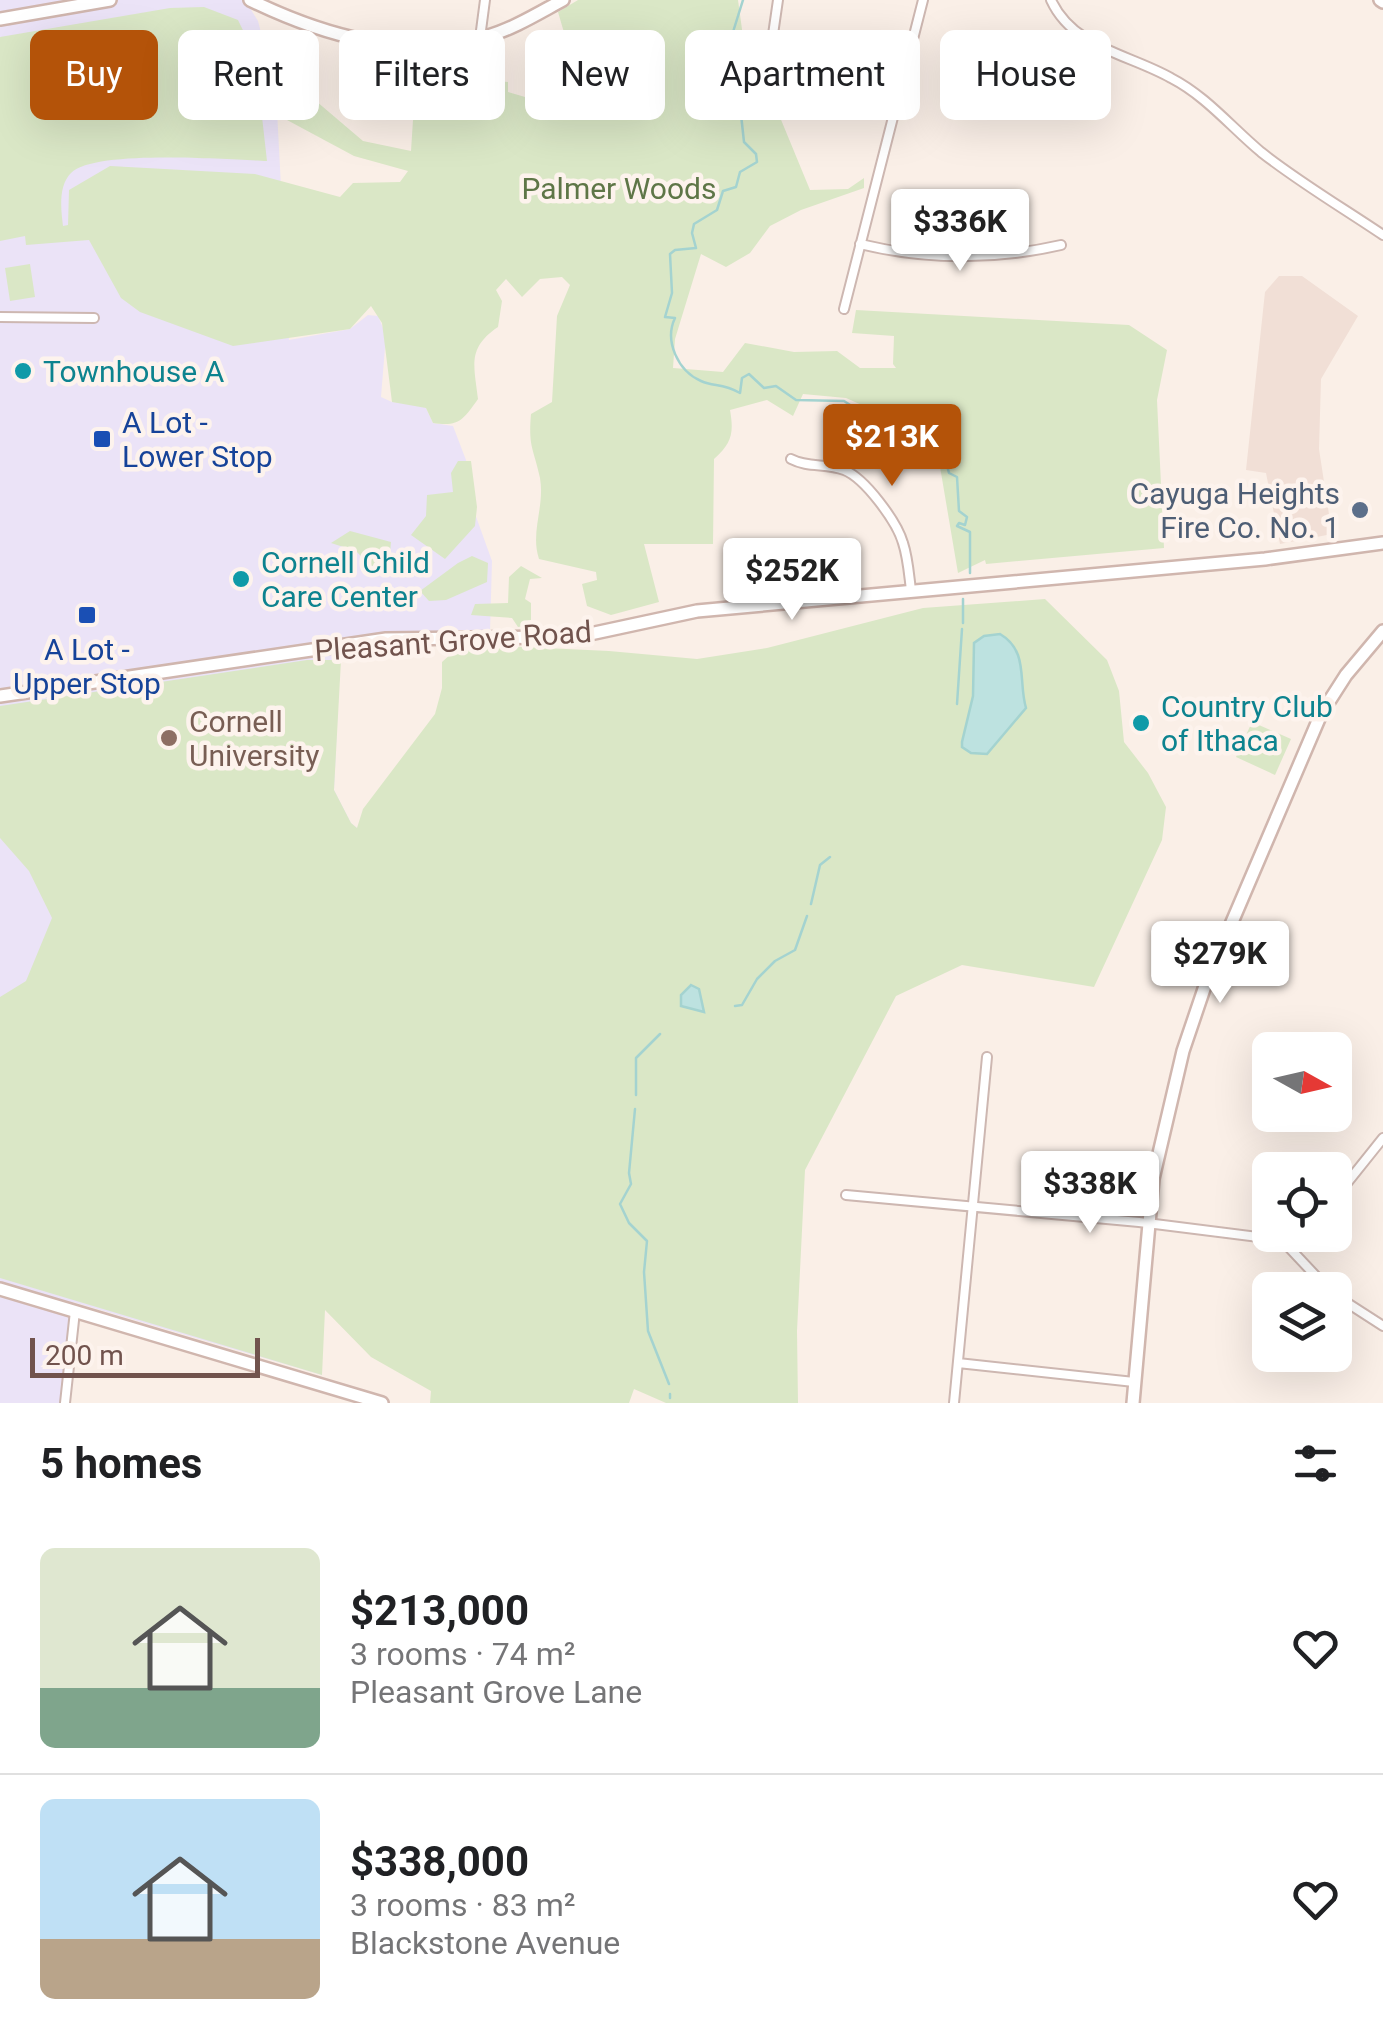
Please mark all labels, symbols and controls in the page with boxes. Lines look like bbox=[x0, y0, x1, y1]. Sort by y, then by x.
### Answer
chip: Buy bbox=[30, 30, 158, 120]
chip: Rent bbox=[178, 30, 319, 120]
chip: Filters bbox=[339, 30, 505, 120]
chip: New bbox=[525, 30, 665, 120]
chip: Apartment bbox=[685, 30, 920, 120]
chip: House bbox=[940, 30, 1111, 120]
park label: Palmer Woods bbox=[522, 171, 717, 206]
pin: $336K bbox=[890, 189, 1030, 274]
text: $336K bbox=[913, 202, 1007, 240]
place label: Townhouse A bbox=[43, 354, 225, 389]
marker: Townhouse A bbox=[12, 360, 34, 382]
pin: $213K bbox=[822, 404, 962, 489]
place label: A Lot - Lower Stop bbox=[122, 405, 273, 474]
text: $213K bbox=[845, 417, 939, 455]
marker: A Lot - Lower Stop bbox=[91, 428, 113, 450]
place label: Cayuga Heights Fire Co. No. 1 bbox=[1130, 476, 1340, 545]
marker: Cayuga Heights Fire Co. No. 1 bbox=[1349, 499, 1371, 521]
pin: $252K bbox=[722, 538, 862, 623]
place label: Cornell Child Care Center bbox=[261, 545, 430, 614]
text: $252K bbox=[745, 551, 839, 589]
marker: Cornell Child Care Center bbox=[230, 568, 252, 590]
marker: A Lot - Upper Stop bbox=[76, 604, 98, 626]
street label: Pleasant Grove Road bbox=[313, 614, 593, 668]
place label: A Lot - Upper Stop bbox=[13, 632, 161, 701]
place label: Country Club of Ithaca bbox=[1161, 689, 1333, 758]
place label: Cornell University bbox=[189, 704, 320, 773]
marker: Country Club of Ithaca bbox=[1130, 712, 1152, 734]
marker: Cornell University bbox=[158, 727, 180, 749]
pin: $279K bbox=[1150, 921, 1290, 1006]
text: $279K bbox=[1173, 934, 1267, 972]
north arrow bbox=[1252, 1032, 1352, 1132]
map controls bbox=[1252, 1032, 1352, 1372]
pin: $338K bbox=[1020, 1151, 1160, 1236]
button: locate bbox=[1252, 1152, 1352, 1252]
text: $338K bbox=[1043, 1164, 1137, 1202]
button: layers bbox=[1252, 1272, 1352, 1372]
scale bar bbox=[30, 1333, 260, 1378]
text: 200 m bbox=[45, 1339, 124, 1372]
icon: filters bbox=[1288, 1436, 1343, 1491]
text: 5 homes bbox=[40, 1439, 202, 1488]
text: $213,000 bbox=[350, 1586, 529, 1635]
icon: home bbox=[120, 1588, 240, 1708]
icon: heart bbox=[1288, 1621, 1343, 1676]
text: 3 rooms · 74 m² bbox=[350, 1635, 575, 1673]
text: Pleasant Grove Lane bbox=[350, 1673, 642, 1711]
text: $338,000 bbox=[350, 1837, 529, 1886]
icon: home bbox=[120, 1839, 240, 1959]
icon: heart bbox=[1288, 1872, 1343, 1927]
text: 3 rooms · 83 m² bbox=[350, 1886, 575, 1924]
text: Blackstone Avenue bbox=[350, 1924, 620, 1962]

